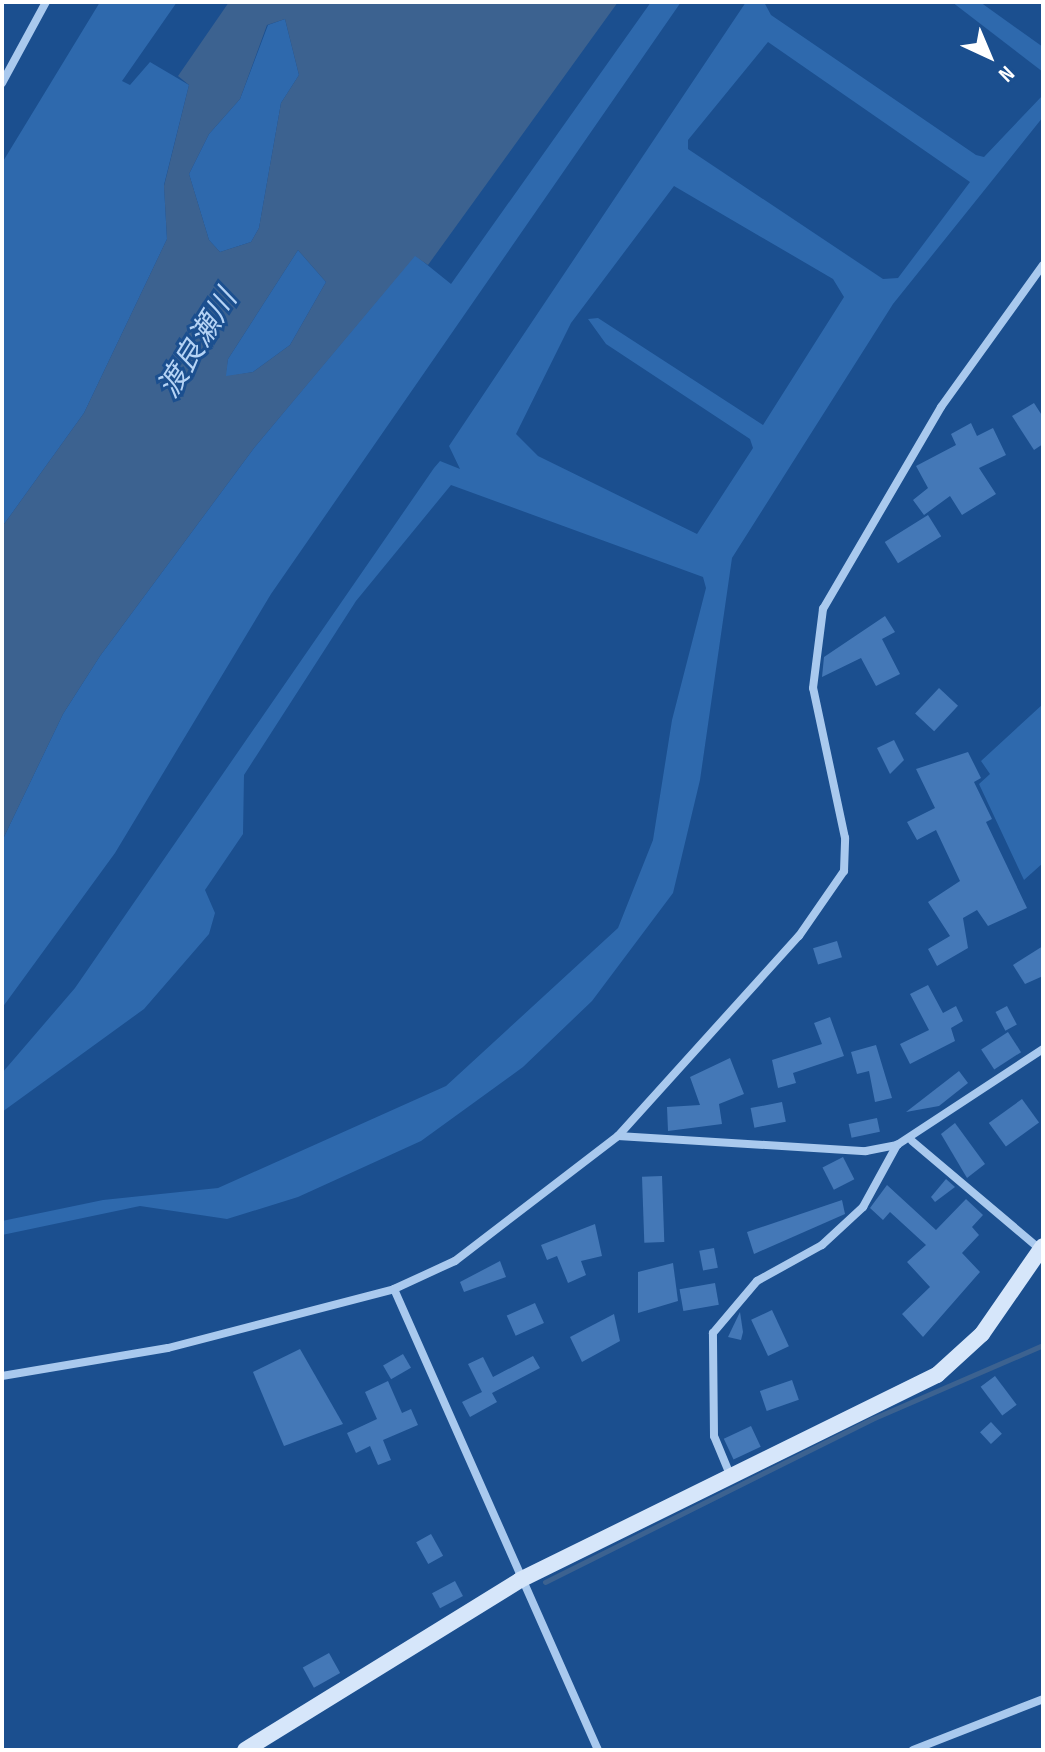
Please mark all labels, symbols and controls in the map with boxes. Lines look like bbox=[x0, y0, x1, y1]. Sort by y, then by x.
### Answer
north arrow bbox=[949, 16, 1029, 96]
text: N bbox=[992, 60, 1020, 87]
water label: 渡良瀬川 bbox=[151, 284, 245, 404]

